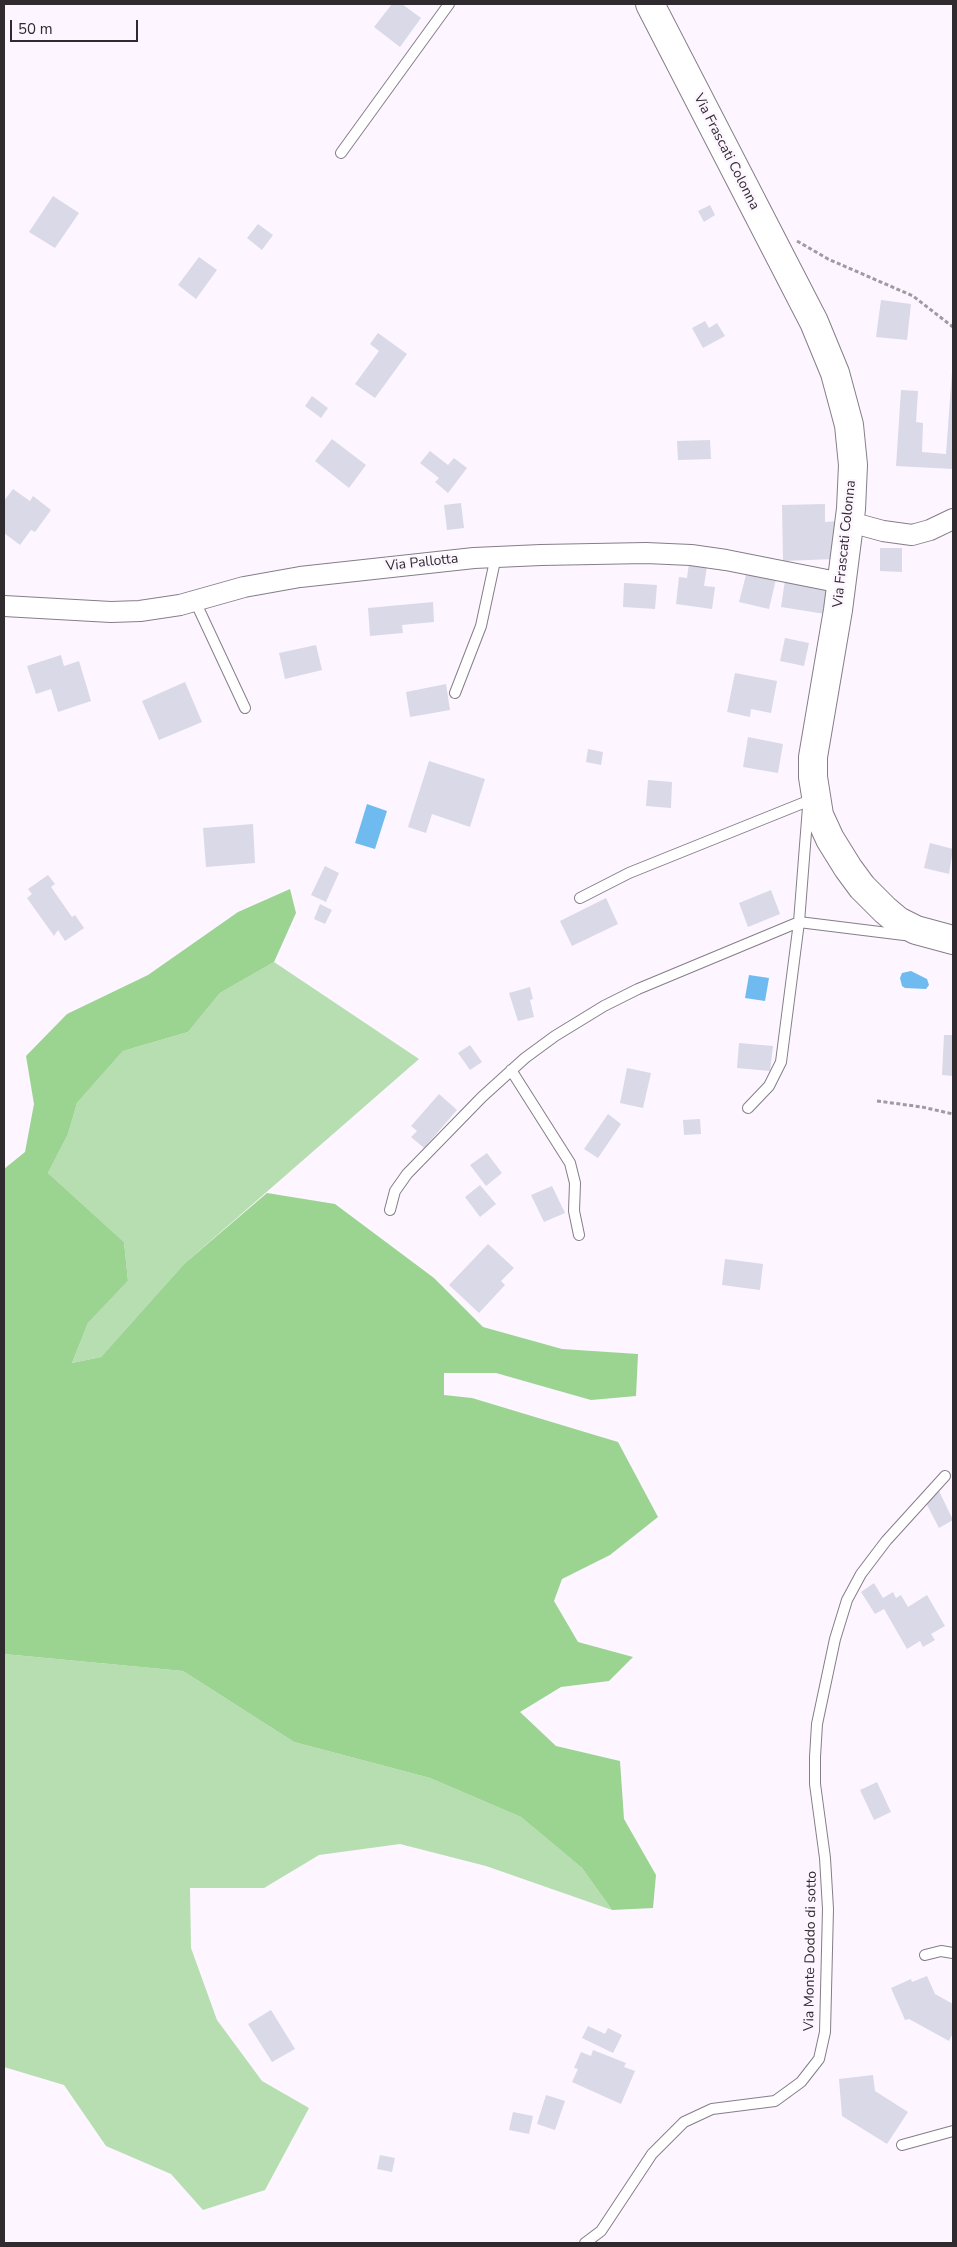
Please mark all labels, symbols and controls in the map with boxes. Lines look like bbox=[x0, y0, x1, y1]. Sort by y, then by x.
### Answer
scale bar bbox=[12, 10, 140, 42]
text: 50 m bbox=[18, 19, 53, 39]
street label: Via Frascati Colonna bbox=[689, 91, 763, 213]
street label: Via Frascati Colonna bbox=[830, 479, 860, 609]
street label: Via Pallotta bbox=[385, 551, 459, 575]
street label: Via Monte Doddo di sotto bbox=[801, 1871, 821, 2031]

